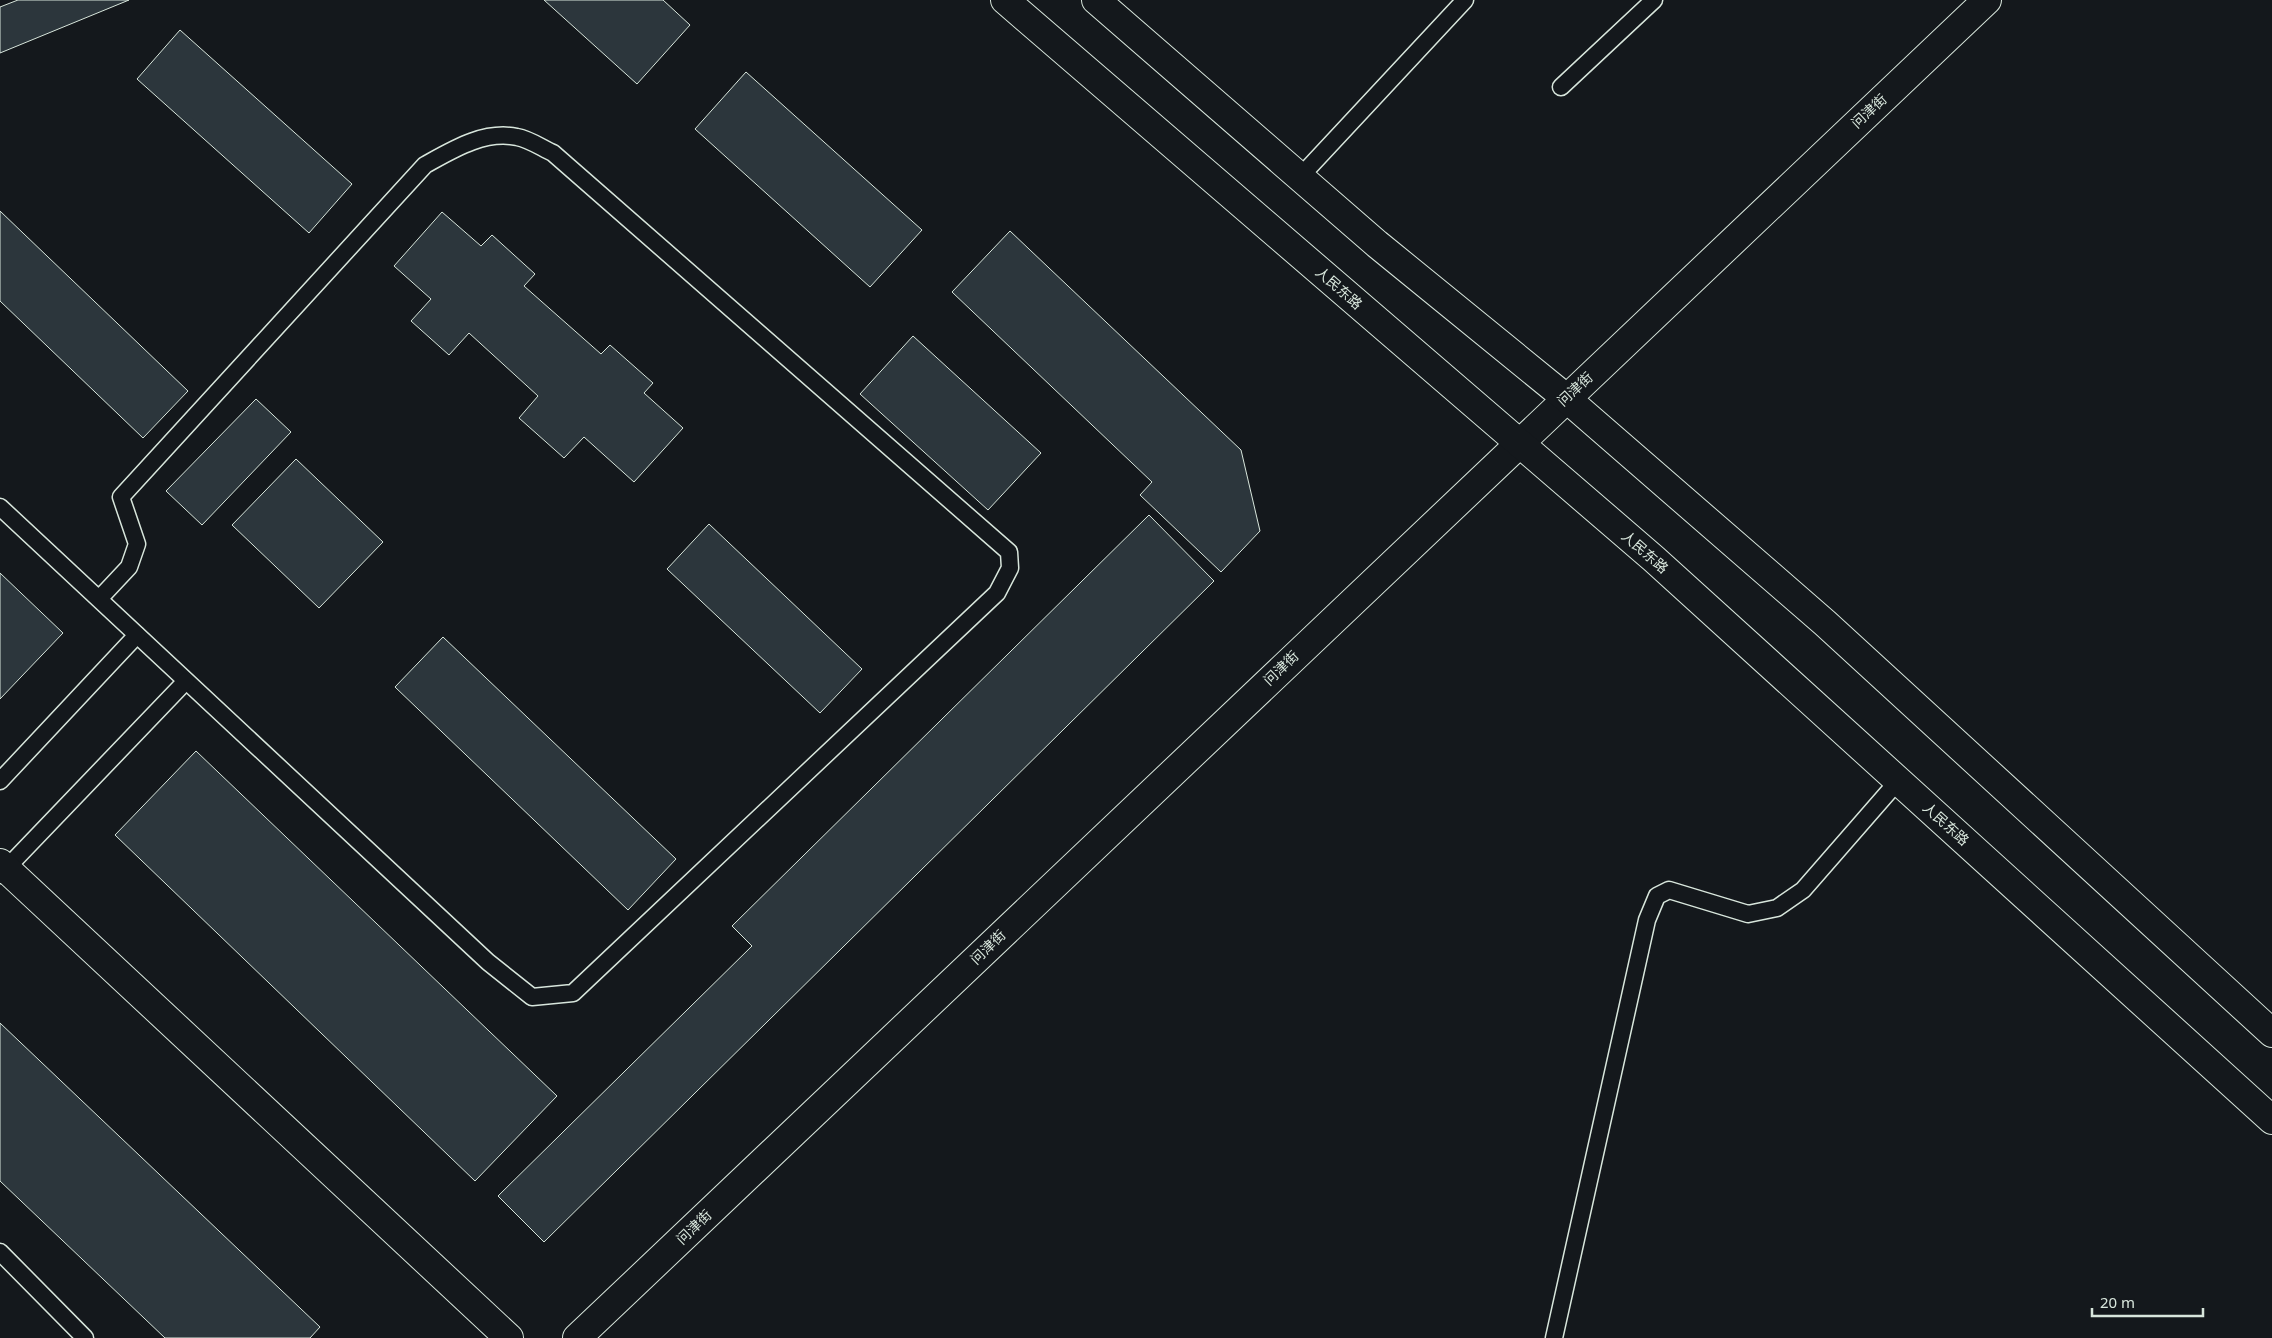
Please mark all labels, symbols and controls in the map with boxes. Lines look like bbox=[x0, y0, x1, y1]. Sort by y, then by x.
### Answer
street label: 问津街 bbox=[1847, 89, 1890, 132]
street label: 人民东路 bbox=[1312, 262, 1367, 313]
street label: 问津街 bbox=[1553, 367, 1596, 410]
street label: 人民东路 bbox=[1618, 526, 1673, 577]
street label: 问津街 bbox=[1259, 646, 1302, 689]
street label: 人民东路 bbox=[1919, 798, 1973, 849]
street label: 问津街 bbox=[966, 925, 1009, 968]
street label: 问津街 bbox=[672, 1205, 715, 1248]
scale bar bbox=[2092, 1286, 2203, 1318]
text: 20 m bbox=[2100, 1292, 2135, 1312]

